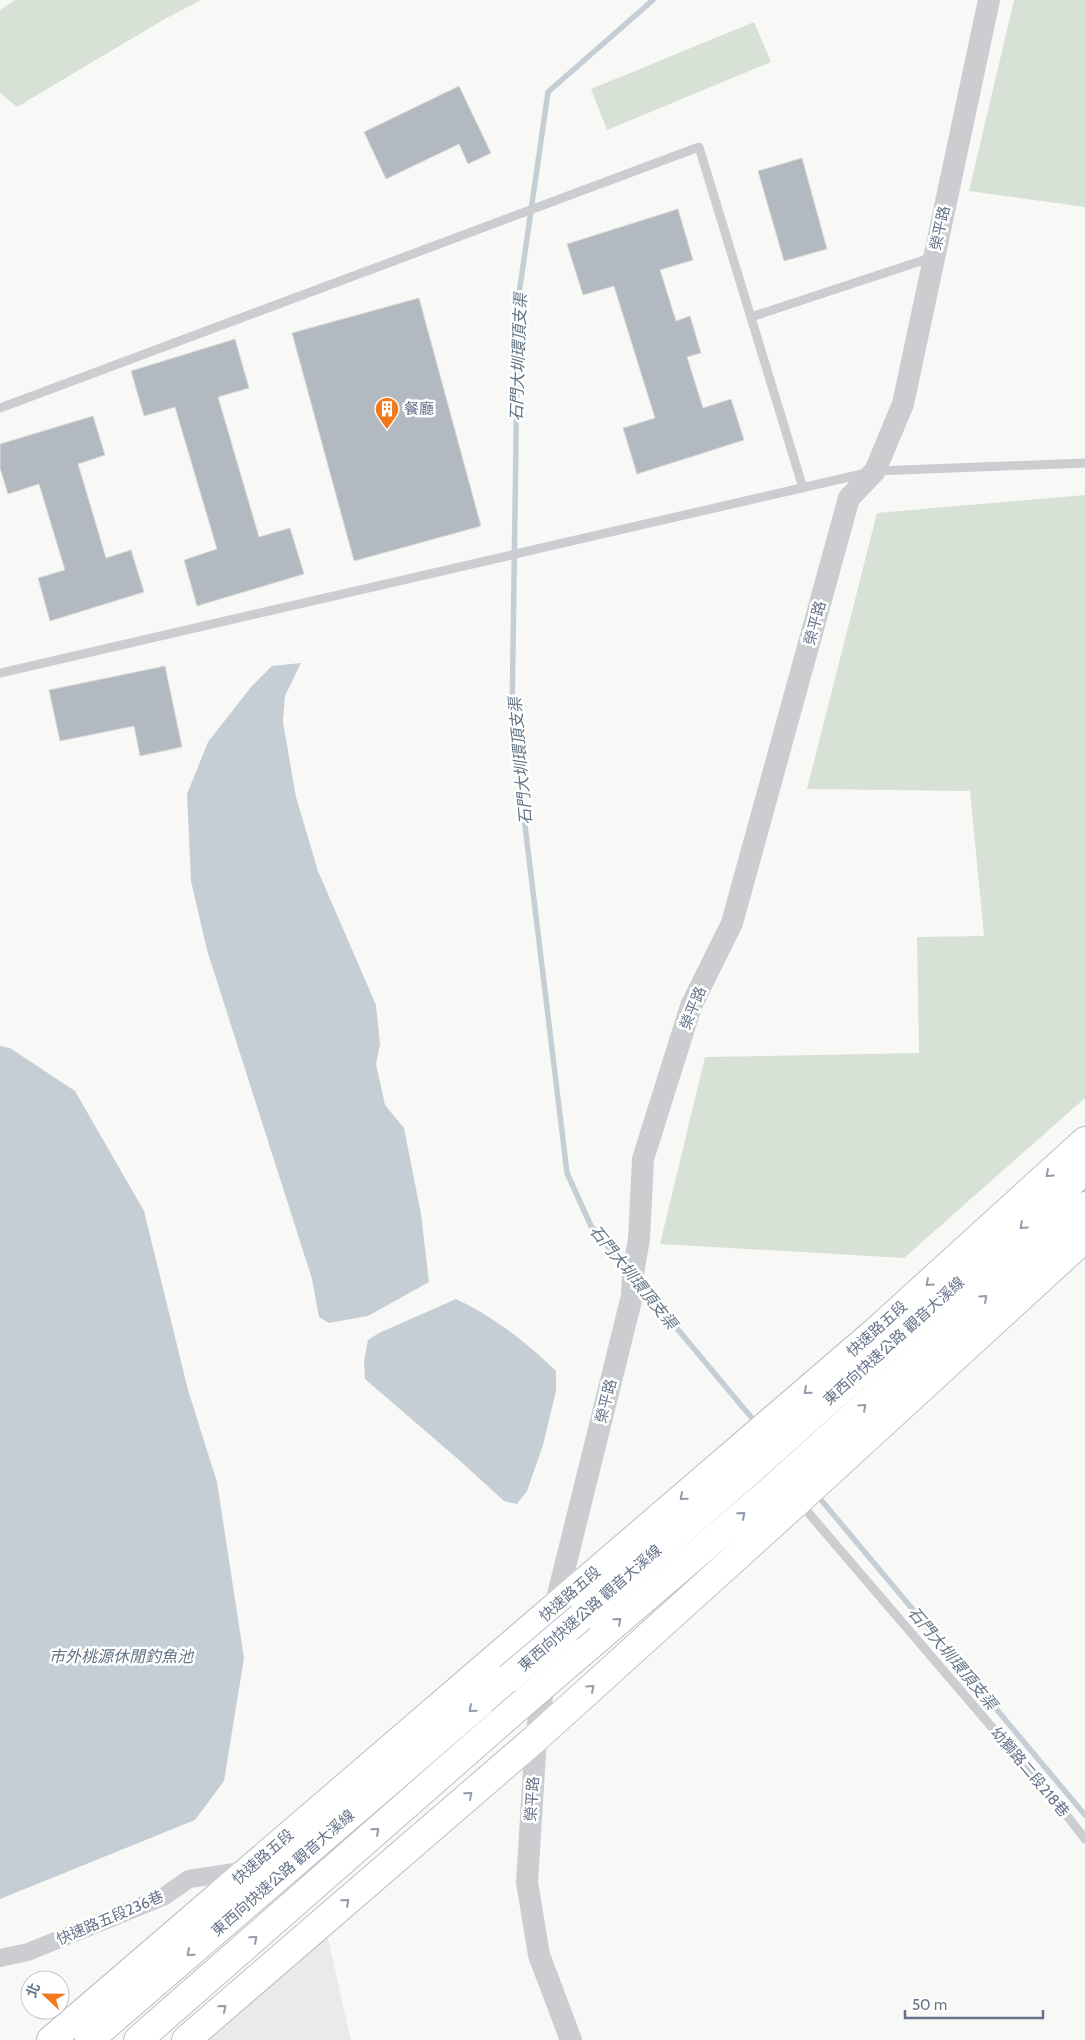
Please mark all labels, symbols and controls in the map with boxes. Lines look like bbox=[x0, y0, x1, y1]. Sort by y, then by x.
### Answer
street label: 榮平路 bbox=[927, 204, 953, 252]
water label: 石門大圳環頂支渠 bbox=[507, 291, 530, 421]
building icon: 餐廳 bbox=[374, 396, 400, 430]
place label: 餐廳 bbox=[404, 400, 434, 418]
street label: 榮平路 bbox=[800, 599, 830, 647]
water label: 石門大圳環頂支渠 bbox=[505, 694, 536, 826]
street label: 榮平路 bbox=[676, 984, 710, 1032]
one-way arrow bbox=[1045, 1168, 1054, 1177]
one-way arrow bbox=[1019, 1220, 1028, 1229]
water label: 石門大圳環頂支渠 bbox=[586, 1222, 683, 1335]
street label: 東西向快速公路 觀音大溪線 bbox=[820, 1273, 968, 1409]
one-way arrow bbox=[925, 1277, 934, 1286]
one-way arrow bbox=[978, 1294, 987, 1303]
street label: 快速路五段 bbox=[843, 1297, 911, 1361]
street label: 榮平路 bbox=[592, 1377, 620, 1425]
one-way arrow bbox=[803, 1385, 812, 1394]
one-way arrow bbox=[858, 1404, 867, 1413]
one-way arrow bbox=[680, 1491, 689, 1500]
one-way arrow bbox=[736, 1512, 745, 1521]
street label: 東西向快速公路 觀音大溪線 bbox=[515, 1541, 665, 1675]
street label: 快速路五段 bbox=[536, 1563, 604, 1625]
water label: 石門大圳環頂支渠 bbox=[904, 1603, 1002, 1715]
one-way arrow bbox=[613, 1618, 622, 1627]
water label: 市外桃源休閒釣魚池 bbox=[49, 1647, 195, 1666]
one-way arrow bbox=[585, 1685, 594, 1694]
one-way arrow bbox=[468, 1704, 477, 1713]
street label: 幼獅路二段218巷 bbox=[987, 1723, 1073, 1821]
street label: 榮平路 bbox=[521, 1776, 543, 1822]
one-way arrow bbox=[463, 1792, 472, 1801]
street label: 東西向快速公路 觀音大溪線 bbox=[208, 1806, 358, 1940]
street label: 快速路五段 bbox=[229, 1826, 297, 1888]
one-way arrow bbox=[370, 1829, 379, 1837]
street label: 快速路五段236巷 bbox=[54, 1887, 166, 1949]
one-way arrow bbox=[340, 1898, 349, 1907]
one-way arrow bbox=[248, 1935, 257, 1944]
one-way arrow bbox=[187, 1947, 196, 1956]
north arrow bbox=[20, 1970, 70, 2020]
text: 北 bbox=[22, 1980, 44, 2000]
scale bar bbox=[905, 1988, 1042, 2020]
text: 50 m bbox=[912, 1996, 947, 2014]
one-way arrow bbox=[217, 2005, 226, 2014]

